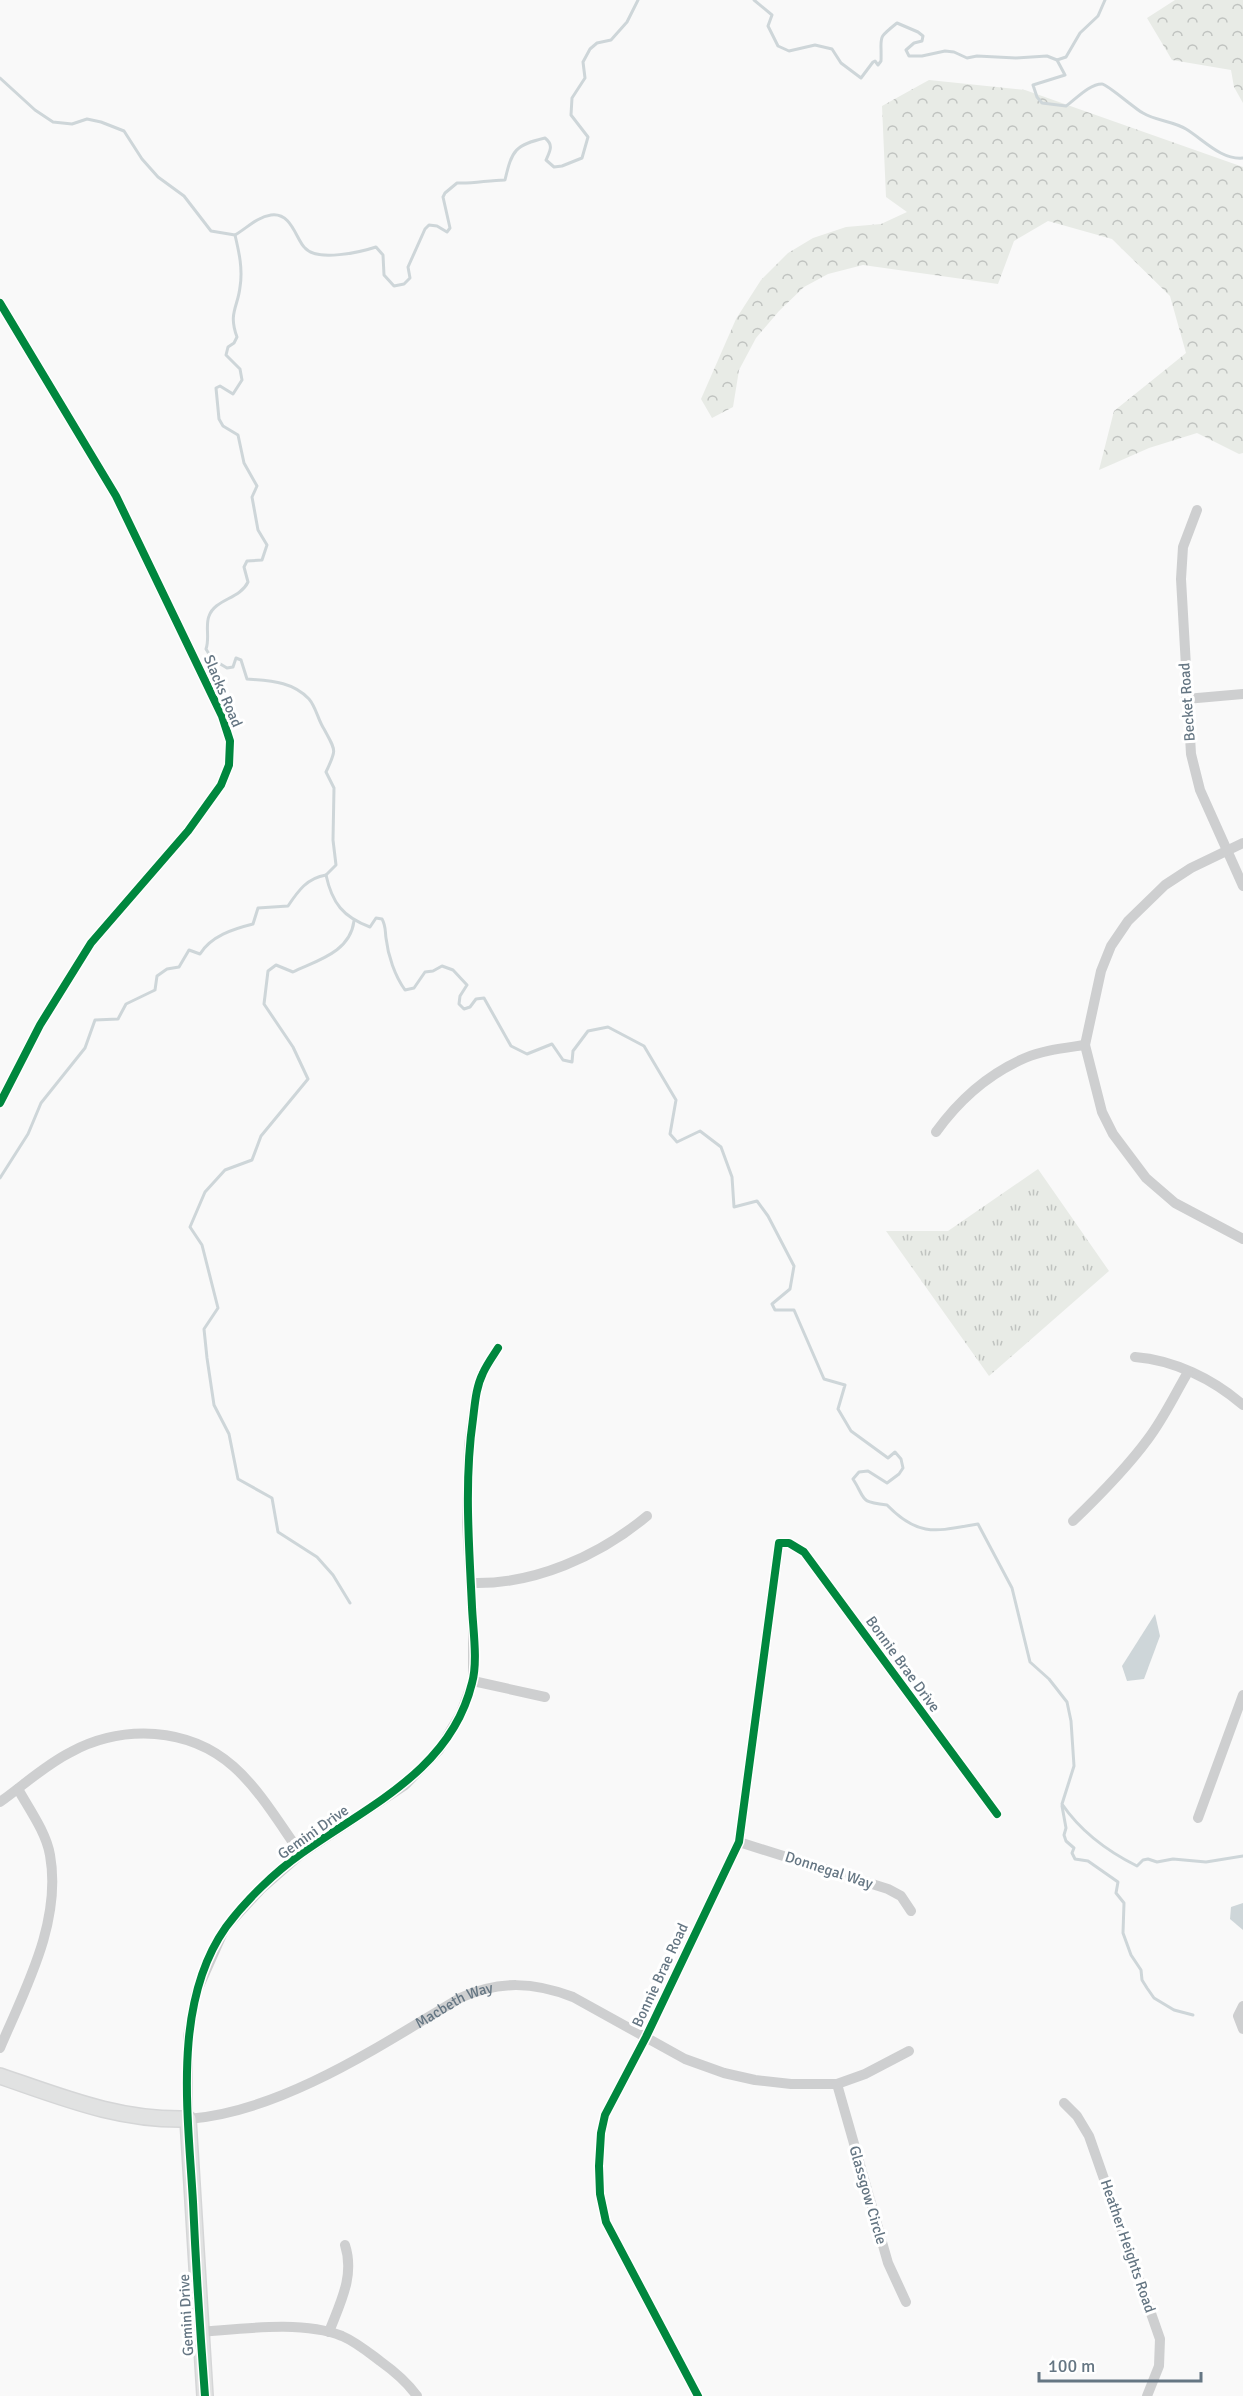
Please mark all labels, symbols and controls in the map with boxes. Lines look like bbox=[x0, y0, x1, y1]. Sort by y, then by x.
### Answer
street label: Slacks Road bbox=[200, 652, 246, 730]
street label: Becket Road bbox=[1175, 662, 1199, 742]
street label: Bonnie Brae Drive bbox=[862, 1612, 944, 1716]
street label: Gemini Drive bbox=[274, 1801, 352, 1863]
street label: Donnegal Way bbox=[783, 1847, 875, 1893]
street label: Bonnie Brae Road bbox=[628, 1920, 692, 2030]
street label: Macbeth Way bbox=[412, 1978, 495, 2032]
street label: Glassgow Circle bbox=[845, 2144, 891, 2246]
street label: Heather Heights Road bbox=[1097, 2177, 1159, 2315]
street label: Gemini Drive bbox=[175, 2273, 197, 2357]
scale bar bbox=[1039, 2345, 1201, 2383]
text: 100 m bbox=[1048, 2355, 1095, 2377]

